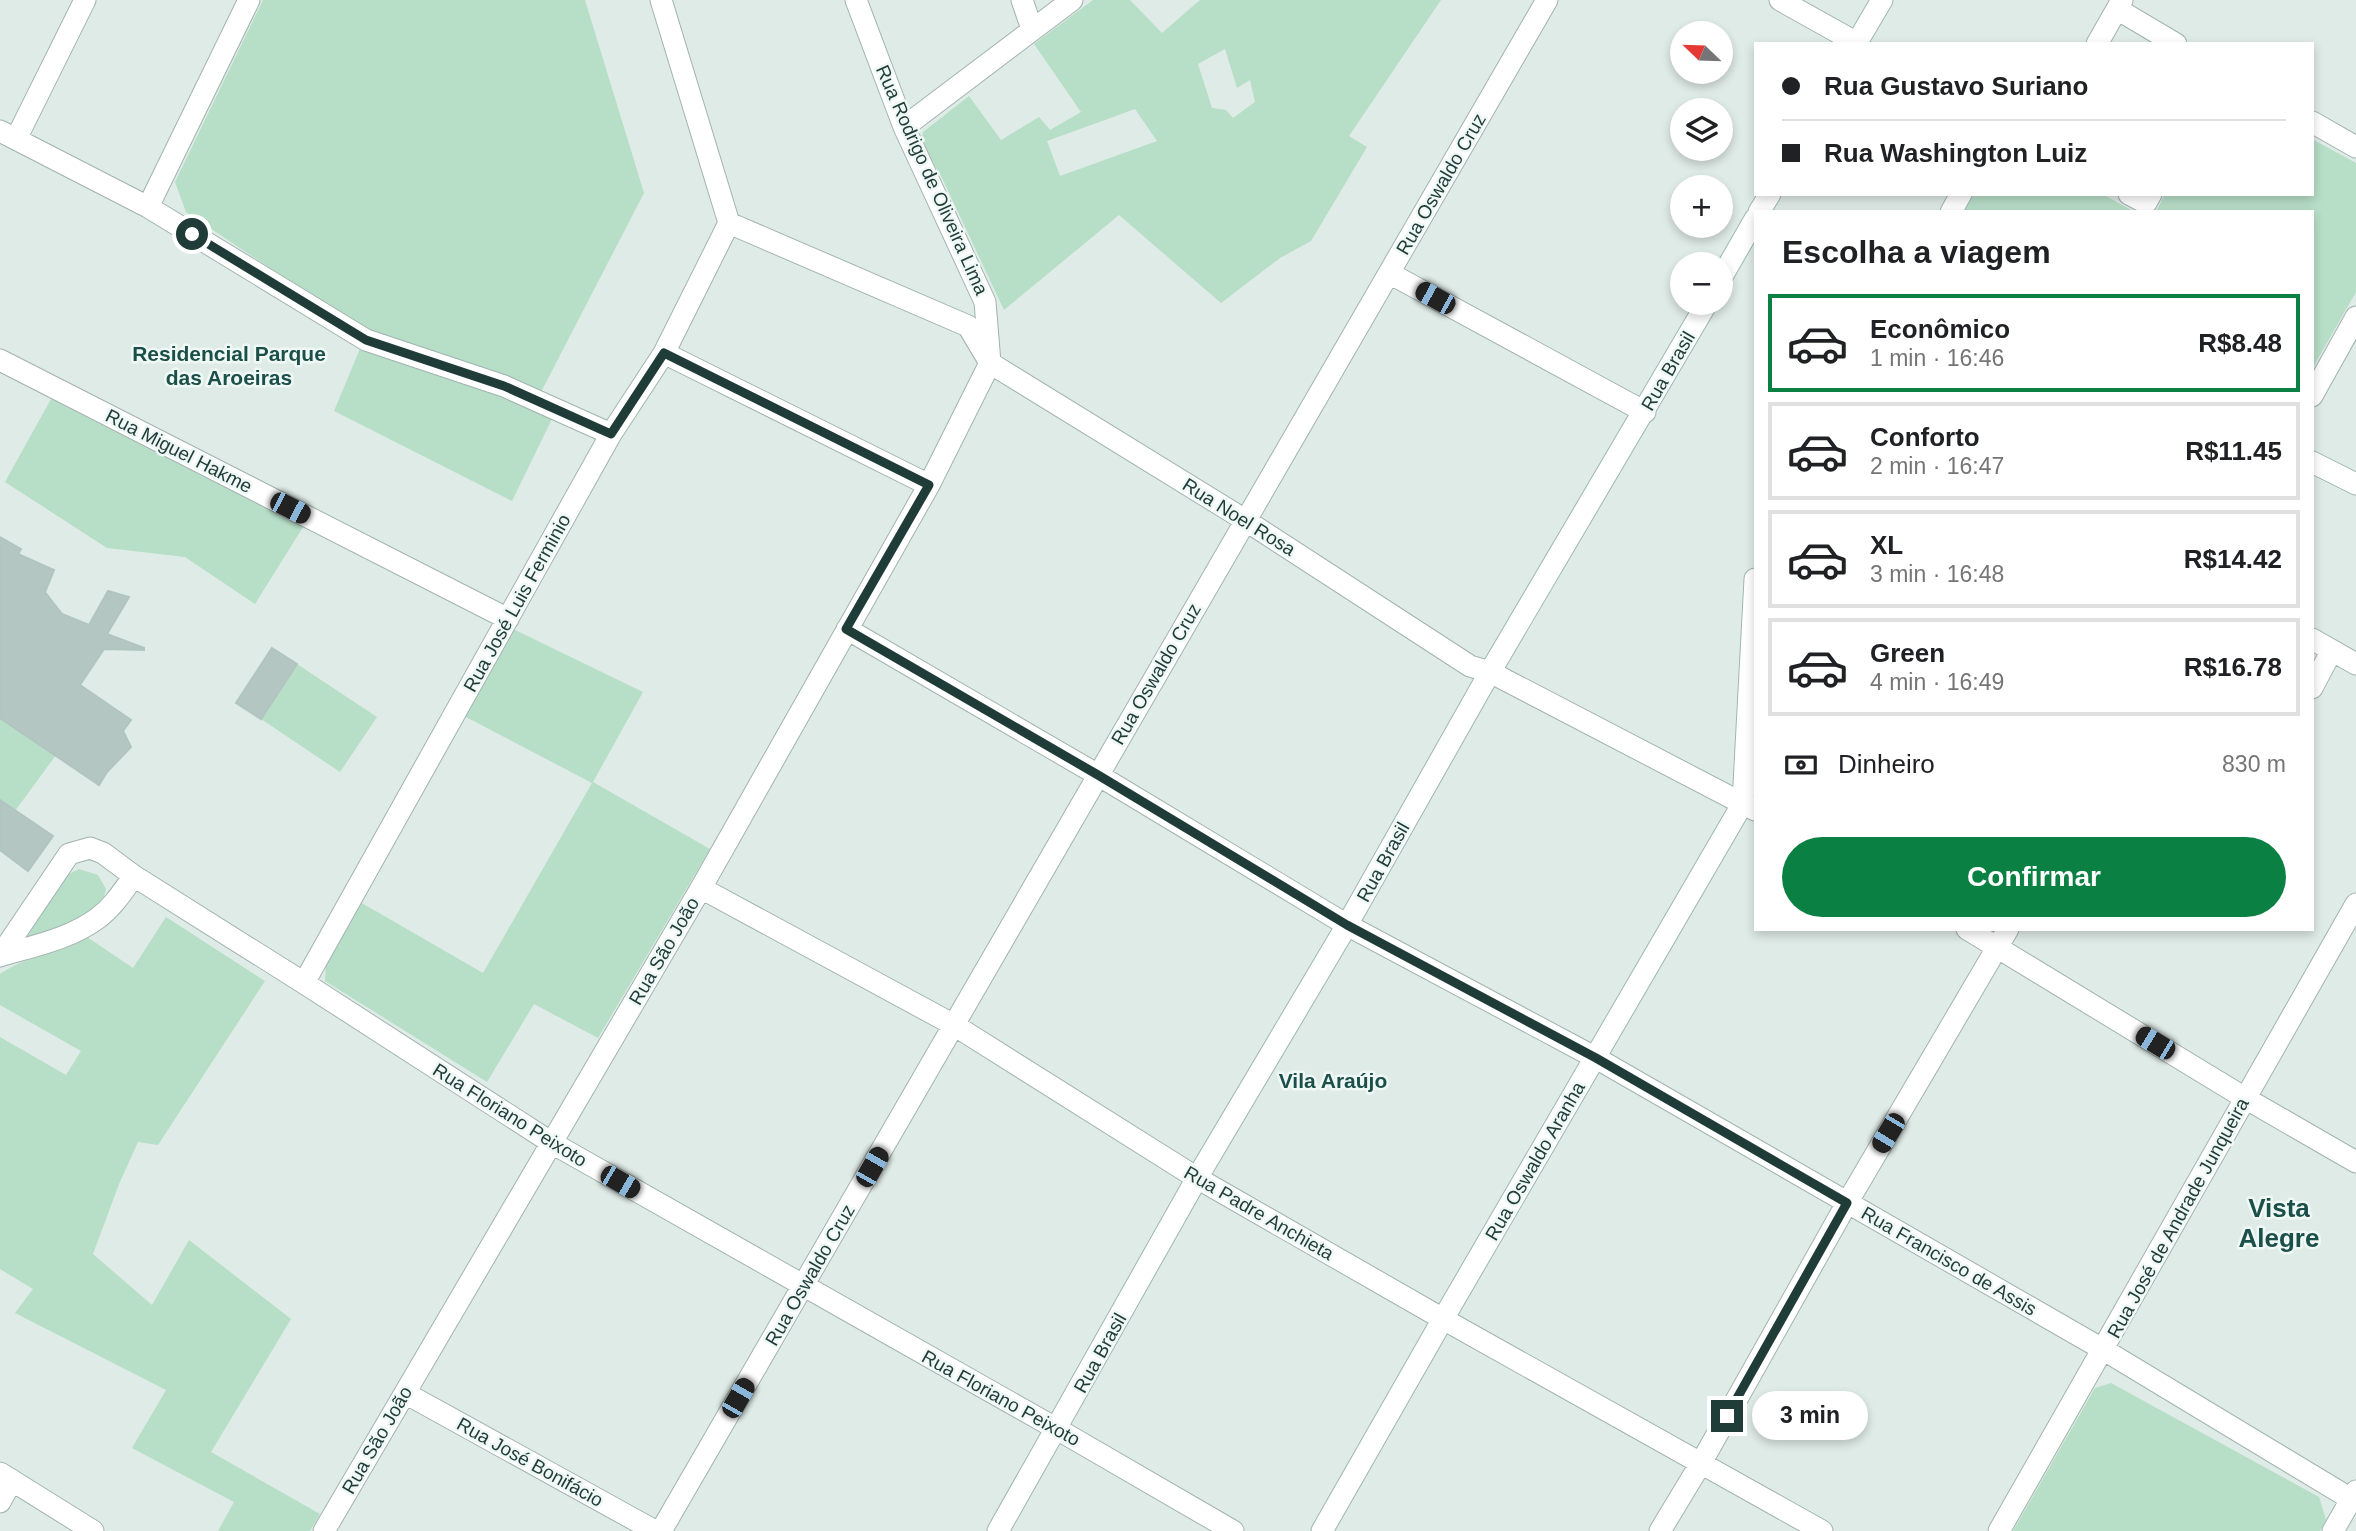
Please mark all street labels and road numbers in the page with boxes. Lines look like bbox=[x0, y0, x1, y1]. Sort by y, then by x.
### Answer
street label: Rua Rodrigo de Oliveira Lima bbox=[872, 62, 992, 299]
street label: Rua Oswaldo Cruz bbox=[1392, 110, 1490, 258]
street label: Rua Brasil bbox=[1637, 328, 1699, 414]
street label: Rua Miguel Hakme bbox=[102, 405, 256, 497]
street label: Rua Noel Rosa bbox=[1179, 474, 1300, 560]
street label: Rua José Luis Ferminio bbox=[459, 511, 575, 695]
street label: Rua Oswaldo Cruz bbox=[1107, 600, 1205, 748]
street label: Rua Brasil bbox=[1353, 819, 1413, 905]
street label: Rua São João bbox=[625, 894, 703, 1008]
street label: Rua Floriano Peixoto bbox=[429, 1059, 591, 1171]
street label: Rua Oswaldo Aranha bbox=[1481, 1078, 1589, 1244]
street label: Rua José de Andrade Junqueira bbox=[2103, 1094, 2253, 1342]
street label: Rua Padre Anchieta bbox=[1181, 1162, 1338, 1265]
street label: Rua Oswaldo Cruz bbox=[761, 1201, 859, 1349]
street label: Rua Francisco de Assis bbox=[1858, 1202, 2040, 1320]
street label: Rua Brasil bbox=[1070, 1310, 1130, 1396]
street label: Rua Floriano Peixoto bbox=[918, 1346, 1084, 1450]
street label: Rua São João bbox=[338, 1383, 416, 1497]
street label: Rua José Bonifácio bbox=[453, 1413, 607, 1511]

